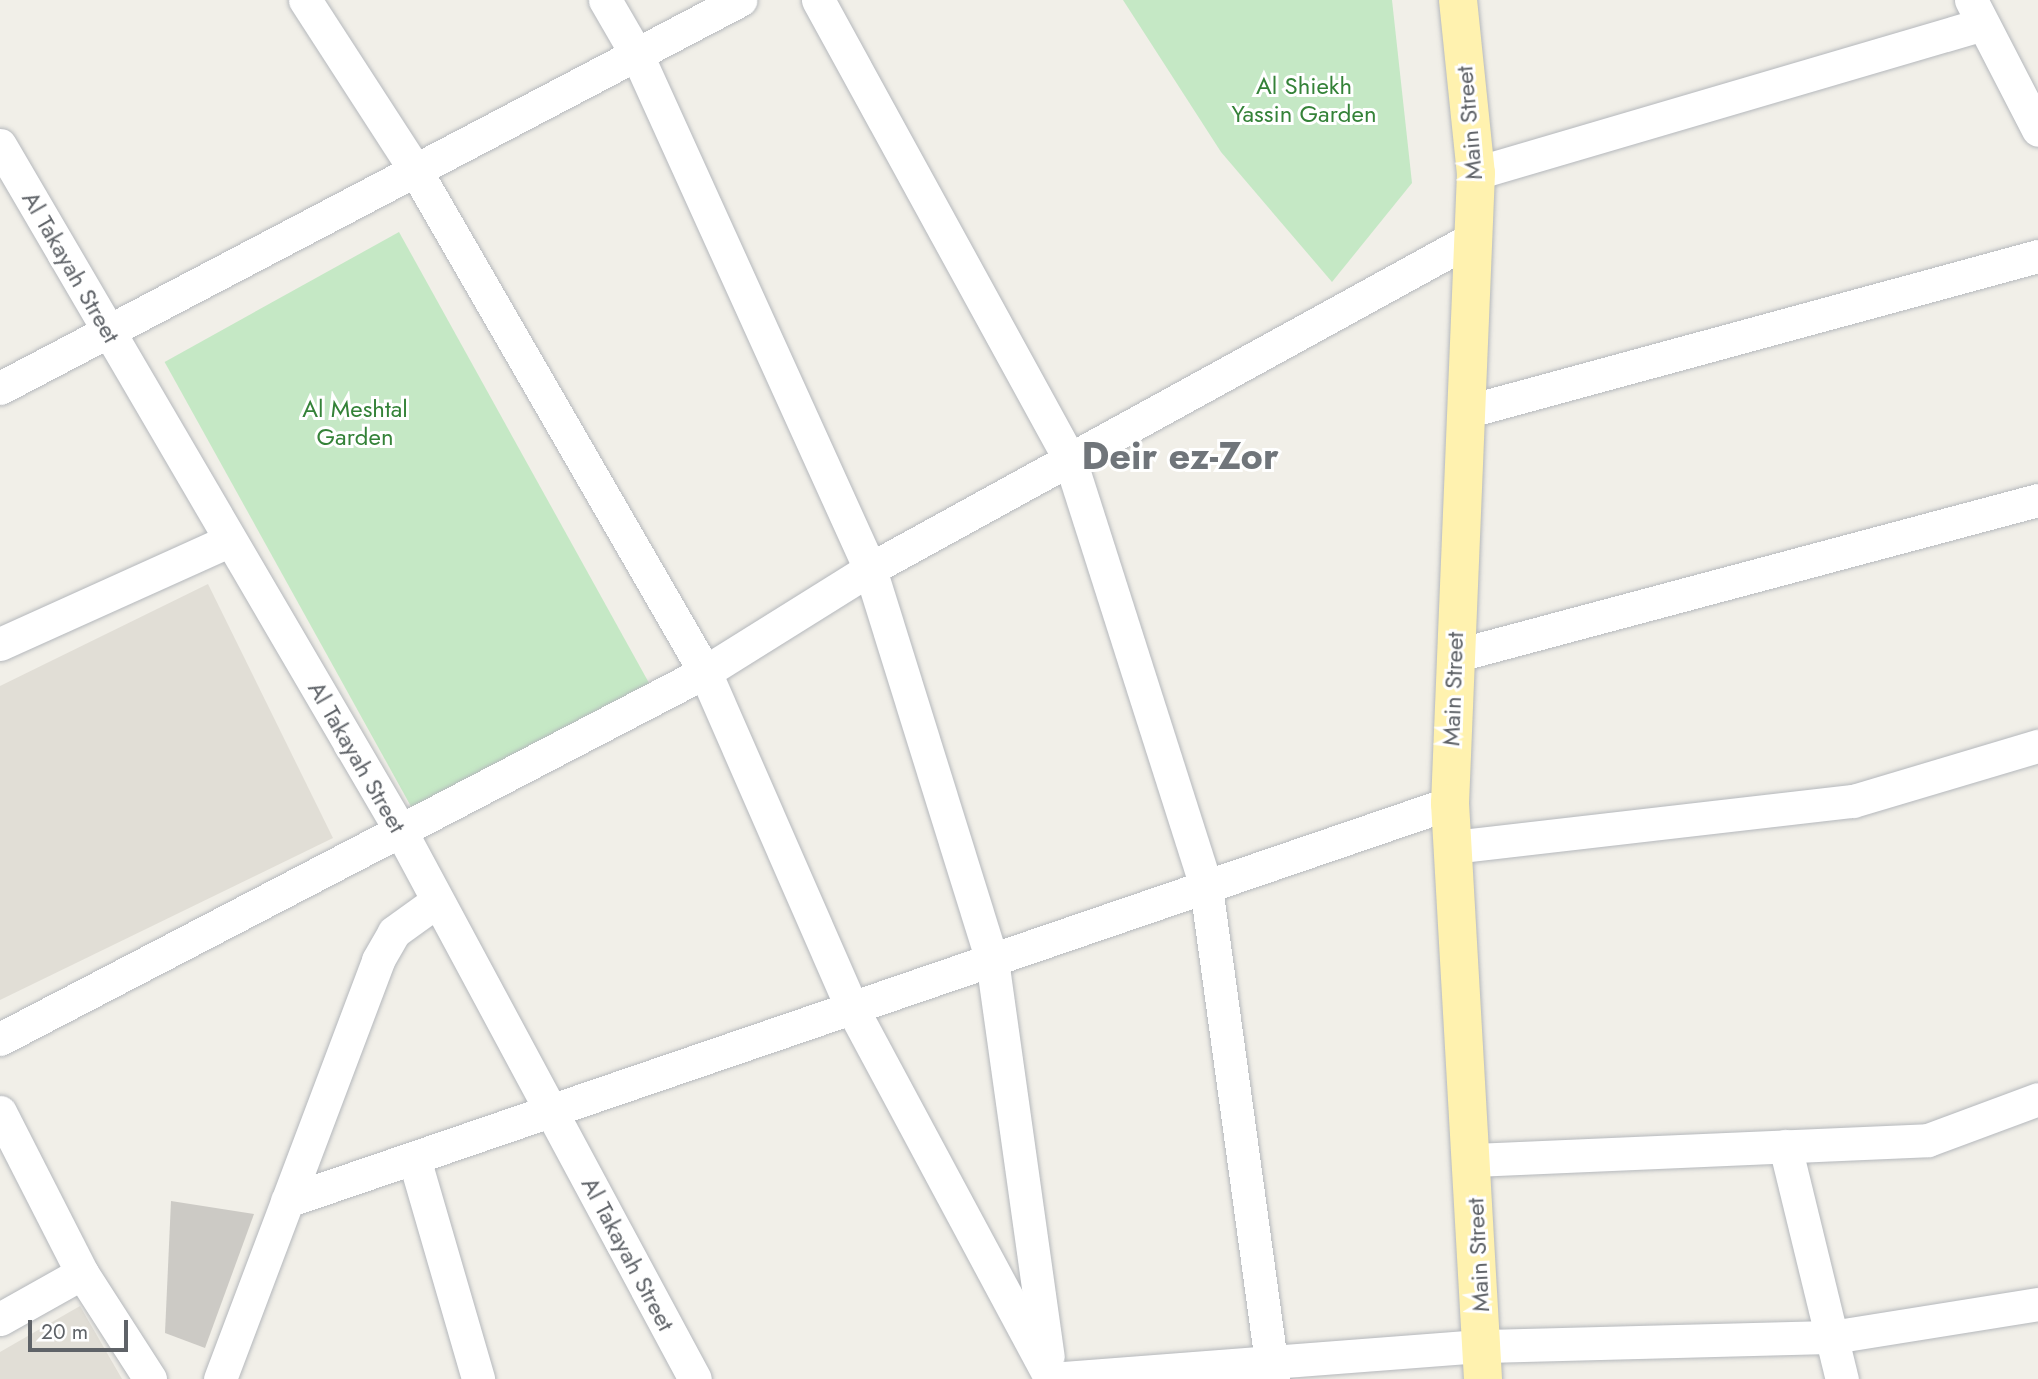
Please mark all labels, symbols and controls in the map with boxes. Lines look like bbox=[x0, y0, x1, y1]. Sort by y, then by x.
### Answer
street label: Main Street bbox=[1450, 65, 1488, 181]
park label: Al Shiekh Yassin Garden bbox=[1231, 72, 1377, 128]
street label: Al Takayah Street bbox=[16, 186, 126, 348]
park label: Al Meshtal Garden bbox=[302, 395, 408, 451]
district label: Deir ez-Zor bbox=[1081, 433, 1279, 479]
street label: Main Street bbox=[1437, 631, 1469, 747]
street label: Al Takayah Street bbox=[302, 676, 412, 838]
street label: Al Takayah Street bbox=[575, 1172, 681, 1336]
street label: Main Street bbox=[1461, 1197, 1495, 1313]
scale bar bbox=[32, 1306, 131, 1350]
text: 20 m bbox=[41, 1317, 88, 1347]

